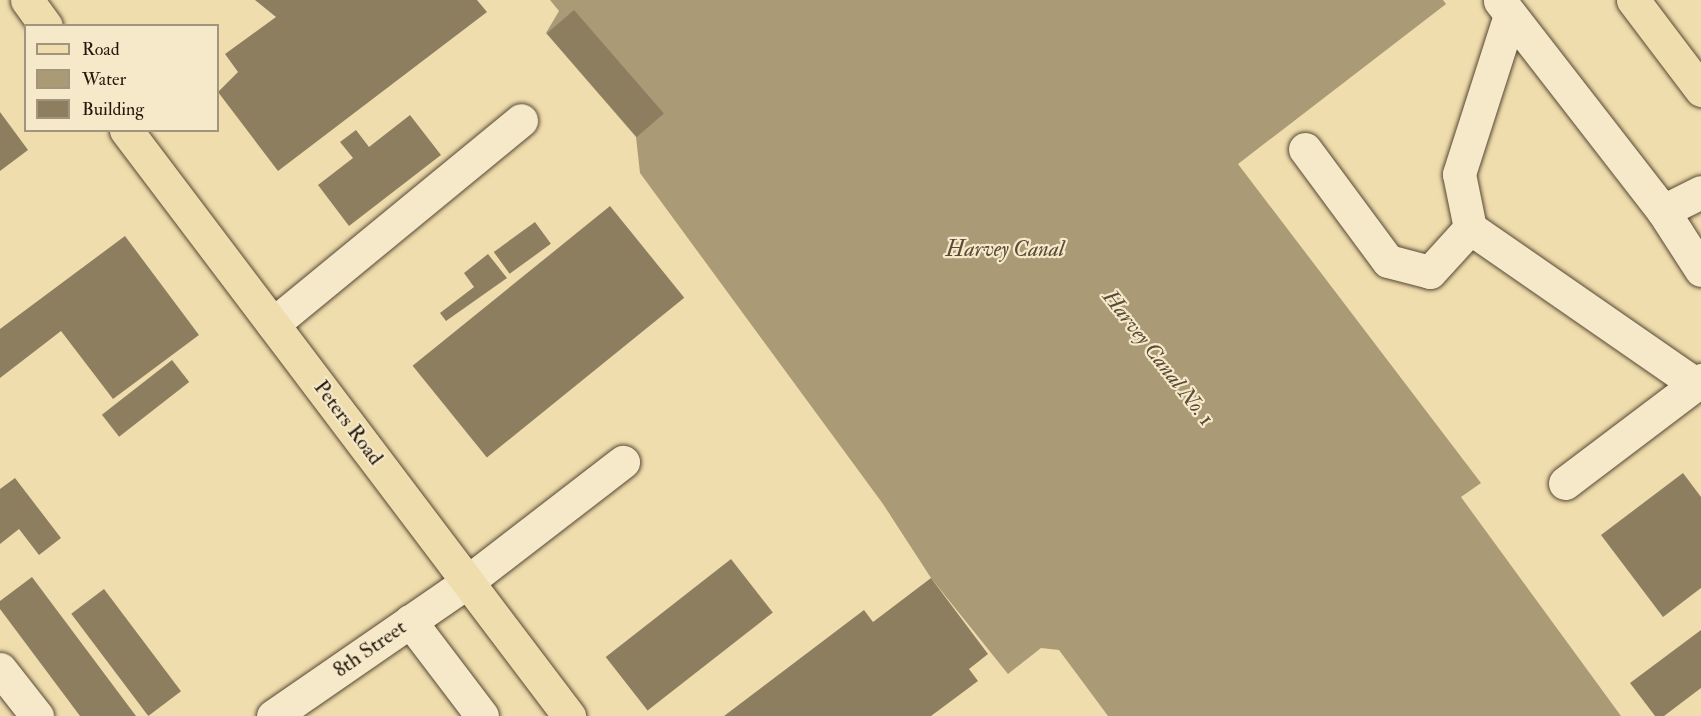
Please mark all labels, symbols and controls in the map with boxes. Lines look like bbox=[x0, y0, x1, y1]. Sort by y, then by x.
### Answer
legend bbox=[24, 24, 219, 132]
text: Road bbox=[82, 38, 120, 61]
text: Water bbox=[82, 68, 126, 91]
text: Building bbox=[82, 98, 144, 121]
water label: Harvey Canal bbox=[946, 237, 1064, 263]
water label: Harvey Canal No. 1 bbox=[1097, 285, 1219, 431]
street label: Peters Road bbox=[308, 376, 388, 470]
street label: 8th Street bbox=[329, 615, 411, 683]

